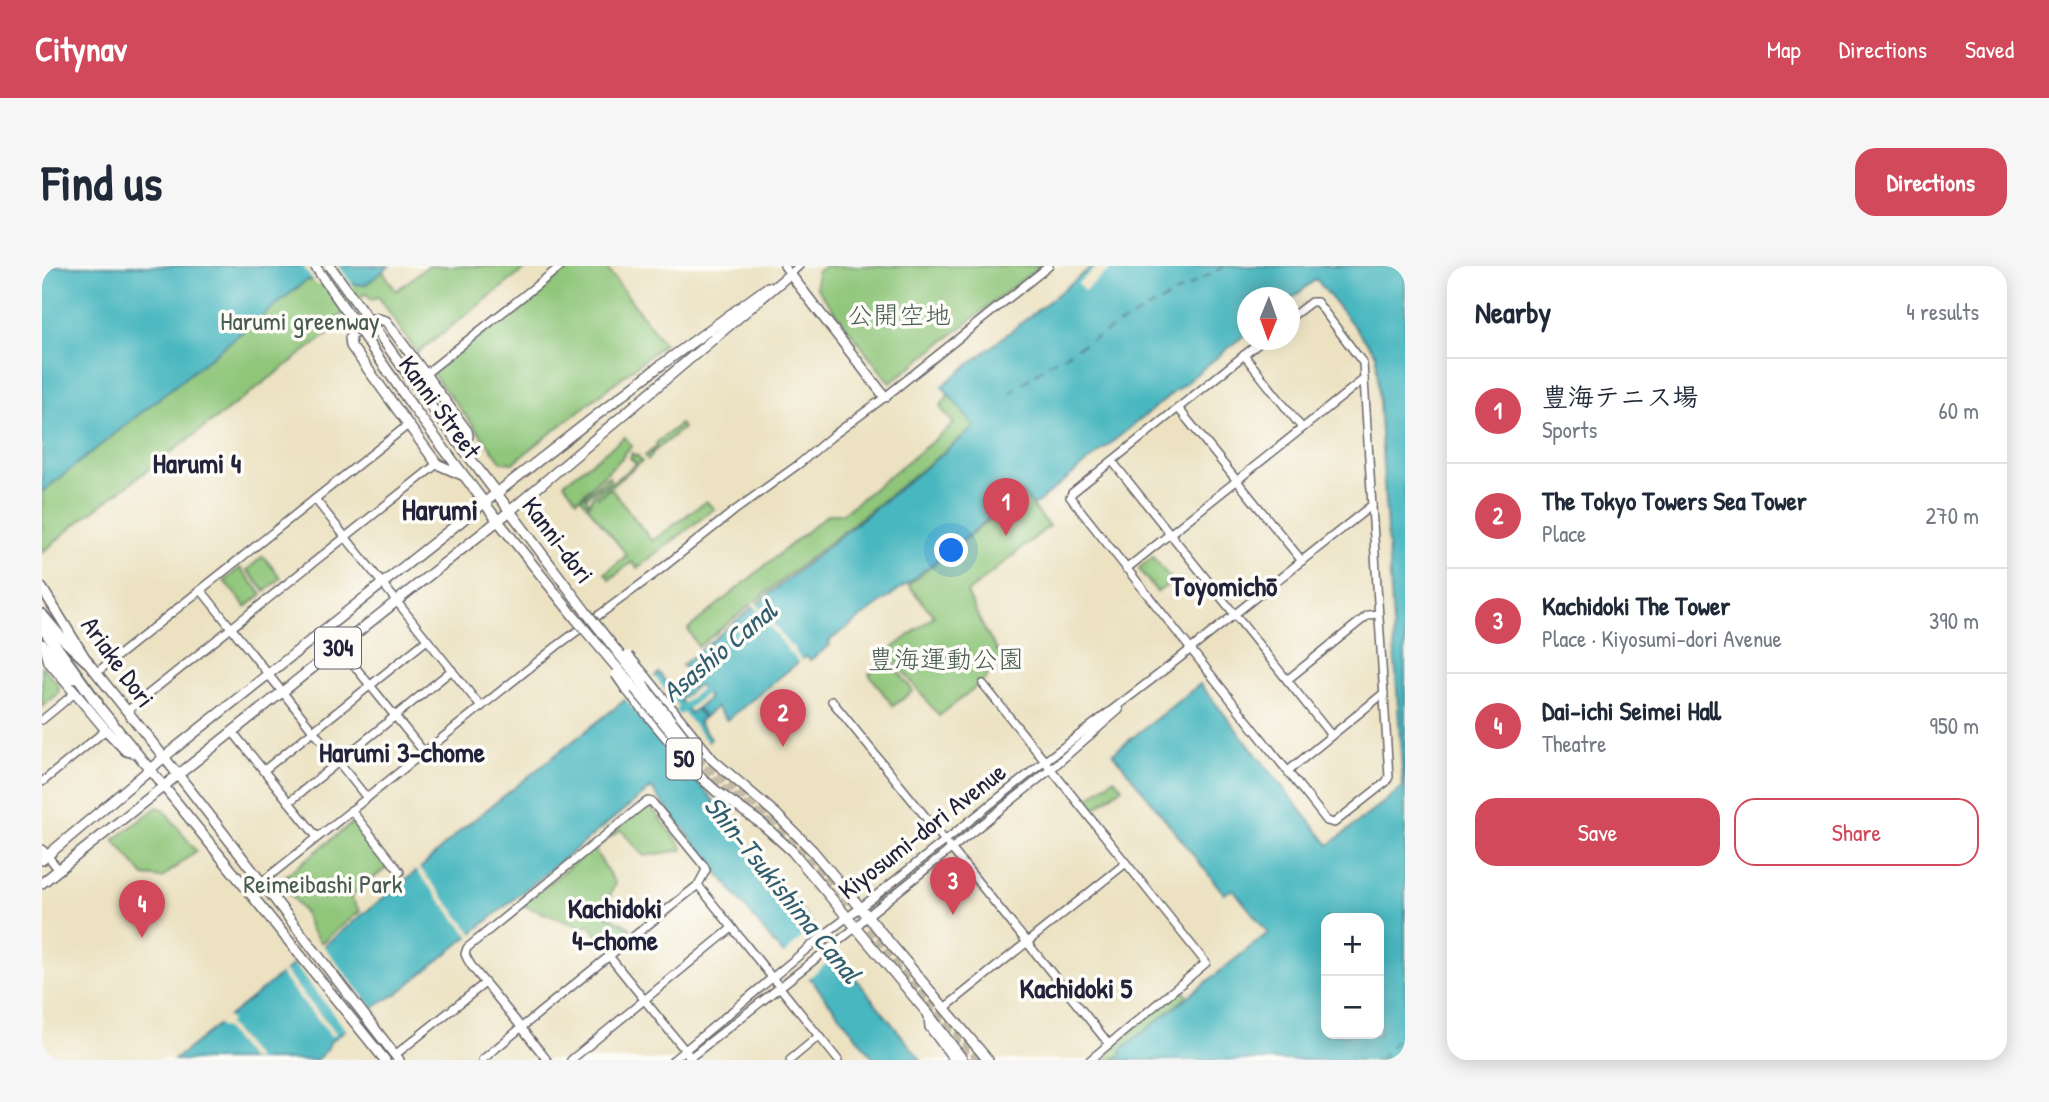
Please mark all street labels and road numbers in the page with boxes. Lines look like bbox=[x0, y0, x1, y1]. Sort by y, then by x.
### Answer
street label: Kanni Street bbox=[391, 348, 490, 466]
street label: Kanni-dori bbox=[514, 489, 602, 590]
street label: Ariake Dori bbox=[74, 609, 163, 714]
road number: 304 bbox=[315, 628, 361, 668]
road number: 50 bbox=[666, 738, 702, 780]
street label: Kiyosumi-dori Avenue bbox=[831, 754, 1013, 907]

